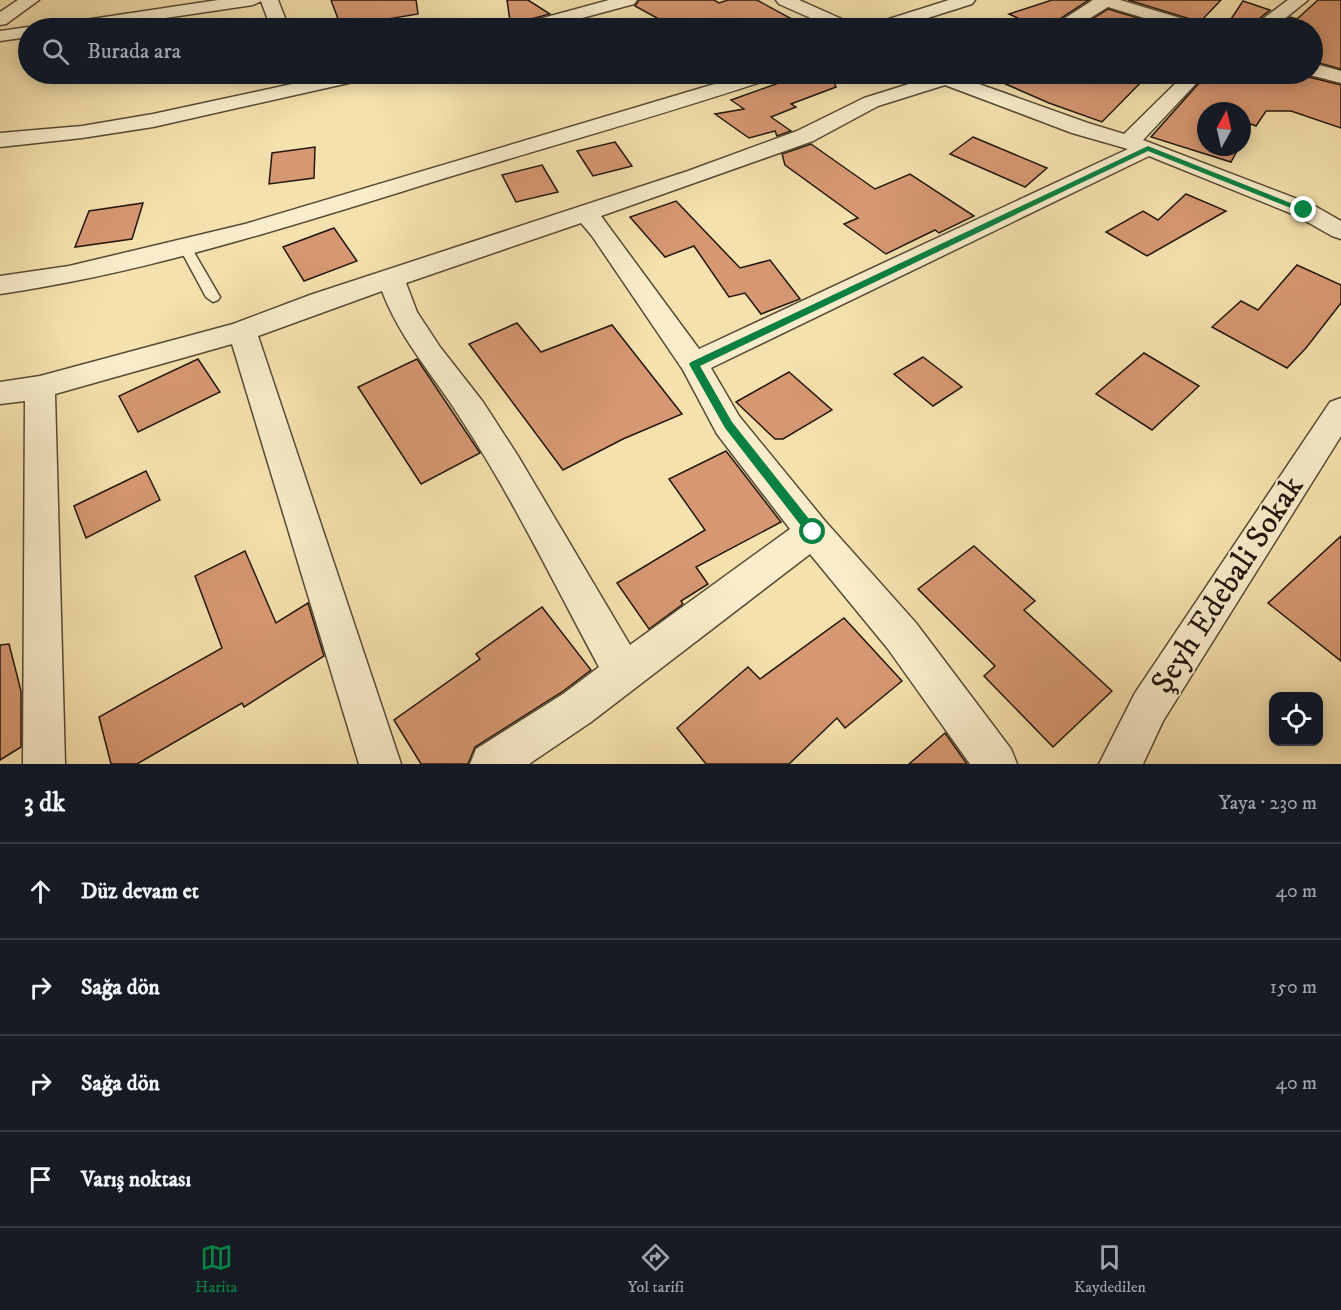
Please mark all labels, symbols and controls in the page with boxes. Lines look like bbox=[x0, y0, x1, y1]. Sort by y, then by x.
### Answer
search box bbox=[18, 18, 1323, 84]
icon: search bbox=[39, 35, 72, 68]
text: Burada ara bbox=[87, 38, 181, 65]
north arrow bbox=[1197, 102, 1251, 156]
route end bbox=[1290, 196, 1316, 222]
street label: Şeyh Edebali Sokak bbox=[1143, 469, 1313, 701]
route start bbox=[799, 518, 825, 544]
map controls bbox=[1269, 692, 1323, 746]
button: locate bbox=[1269, 692, 1323, 746]
text: 3 dk bbox=[24, 787, 65, 820]
text: Yaya · 230 m bbox=[1219, 791, 1317, 816]
icon: ahead bbox=[24, 875, 57, 908]
text: Düz devam et bbox=[81, 878, 199, 905]
text: 40 m bbox=[1275, 879, 1317, 904]
icon: right bbox=[24, 971, 57, 1004]
text: Sağa dön bbox=[81, 974, 160, 1001]
text: 150 m bbox=[1270, 975, 1317, 1000]
icon: right bbox=[24, 1067, 57, 1100]
text: Sağa dön bbox=[81, 1070, 160, 1097]
text: 40 m bbox=[1275, 1071, 1317, 1096]
icon: arrive bbox=[24, 1163, 57, 1196]
text: Varış noktası bbox=[81, 1166, 191, 1193]
tab: Harita bbox=[195, 1241, 237, 1297]
tab: Yol tarifi bbox=[628, 1241, 684, 1297]
tab: Kaydedilen bbox=[1074, 1241, 1146, 1297]

